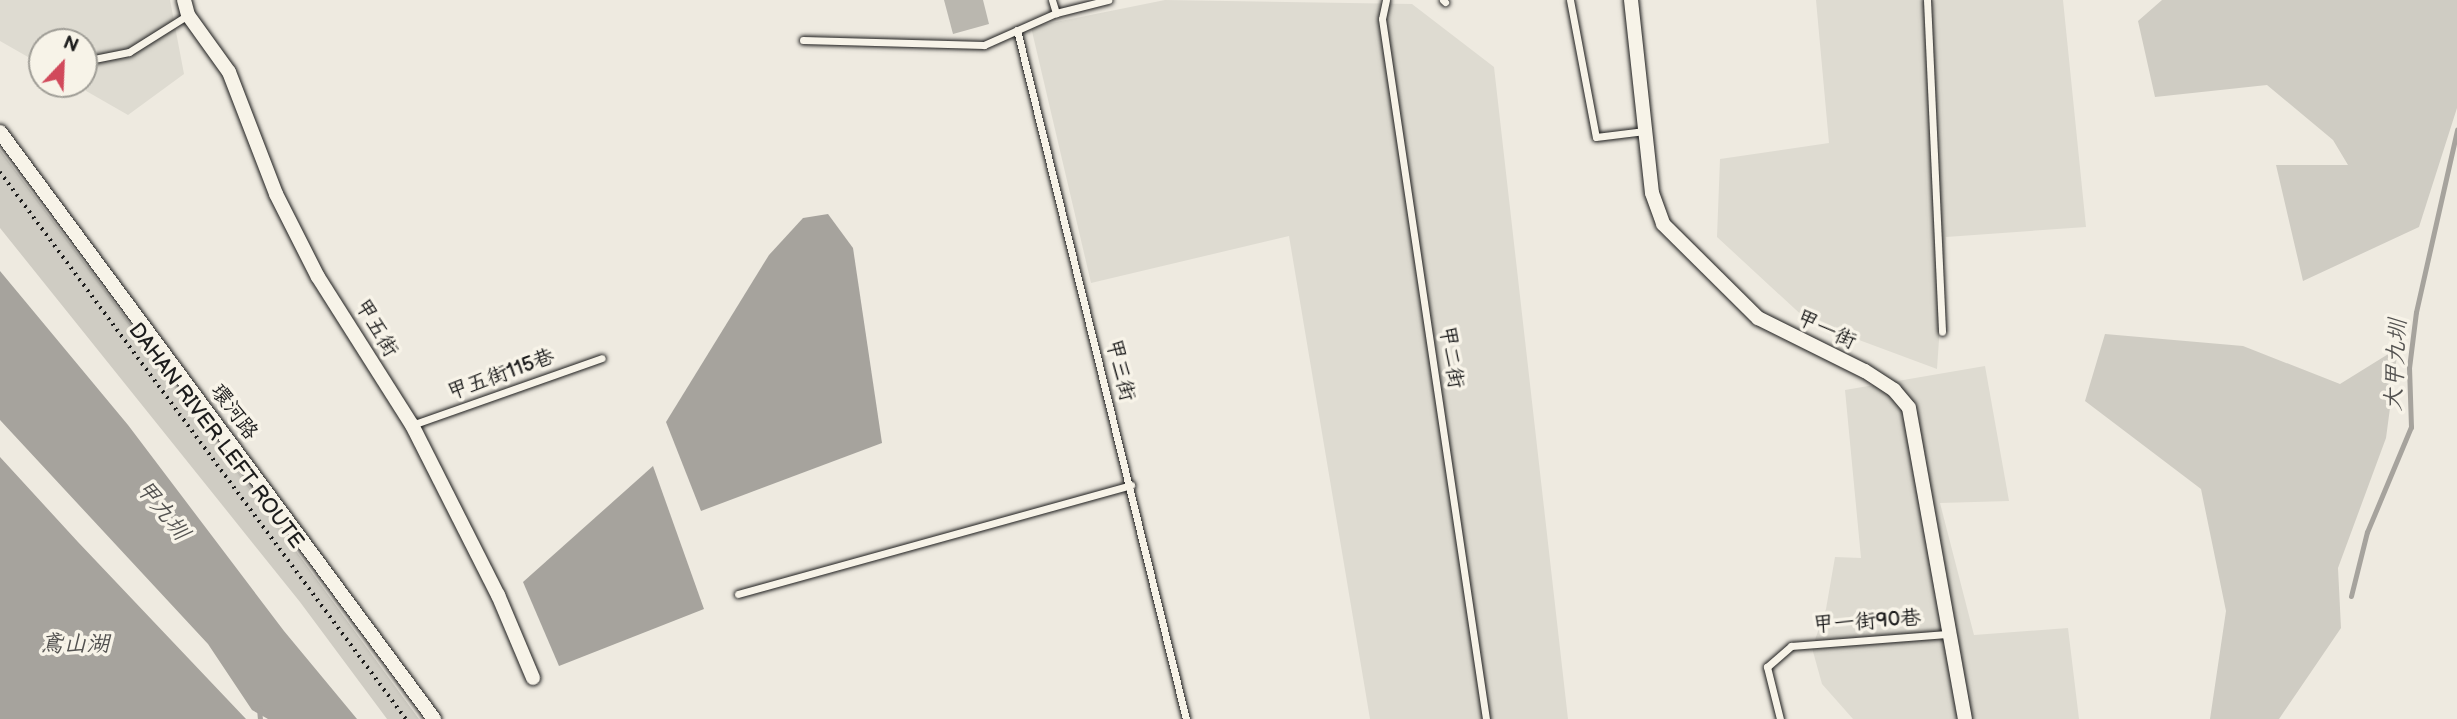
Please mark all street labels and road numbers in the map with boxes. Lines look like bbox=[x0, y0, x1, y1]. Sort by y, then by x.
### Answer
street label: 甲五街 bbox=[349, 295, 403, 361]
street label: 甲一街 bbox=[1792, 305, 1860, 355]
street label: DAHAN RIVER LEFT ROUTE bbox=[123, 318, 309, 554]
street label: 甲二街 bbox=[1434, 324, 1468, 390]
street label: 甲三街 bbox=[1100, 336, 1140, 404]
street label: 甲五街115巷 bbox=[444, 344, 558, 406]
street label: 環河路 bbox=[205, 379, 263, 445]
street label: 甲一街90巷 bbox=[1812, 606, 1922, 638]

